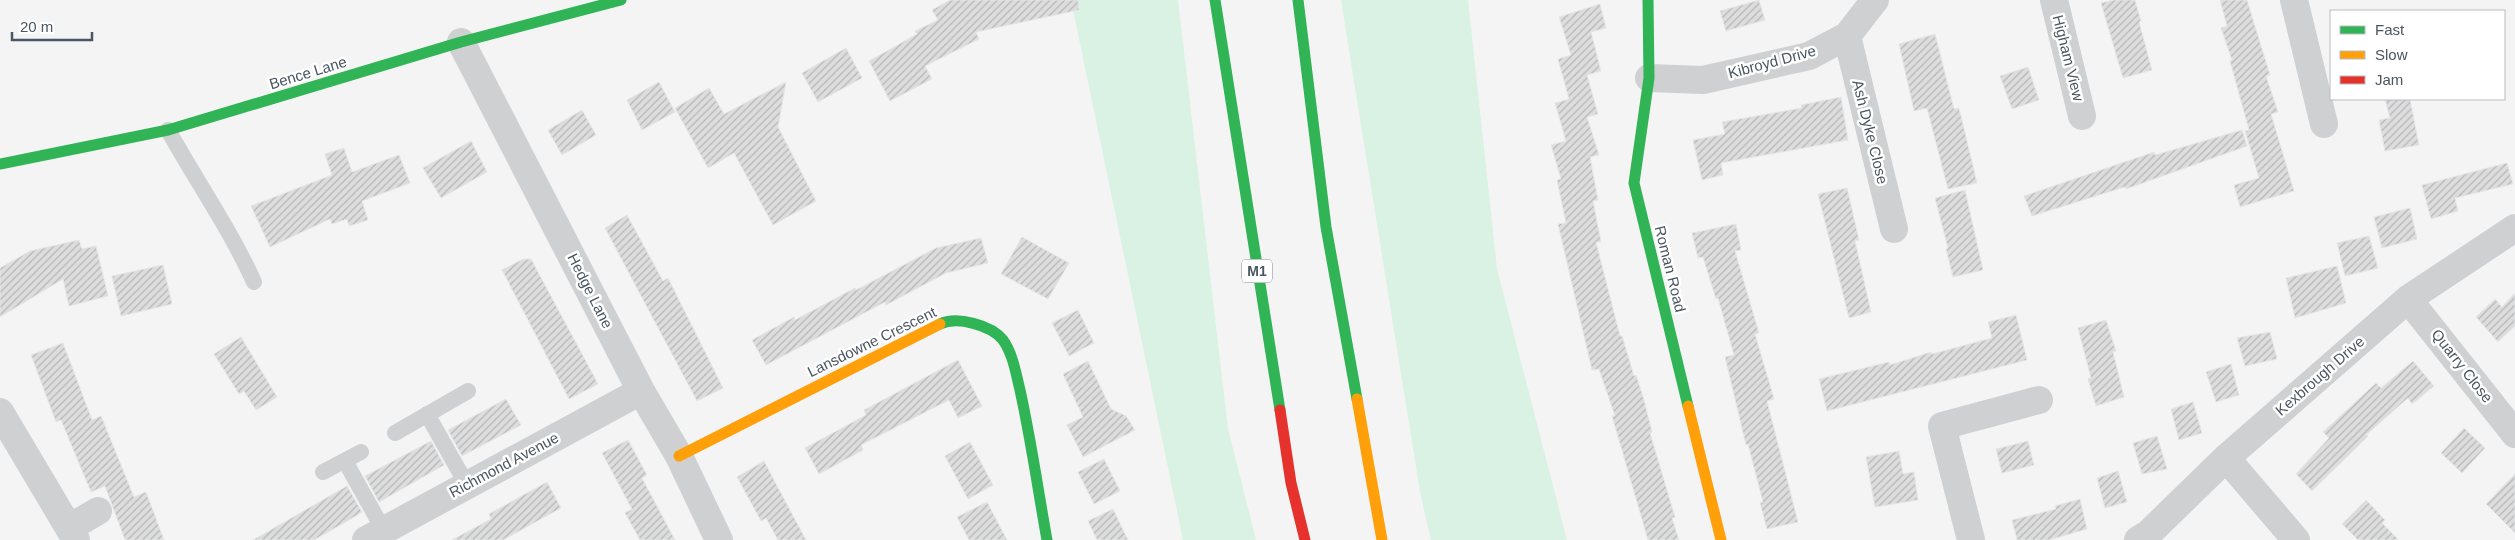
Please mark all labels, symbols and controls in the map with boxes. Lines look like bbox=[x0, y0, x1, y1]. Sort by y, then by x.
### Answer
scale bar bbox=[12, 10, 92, 42]
legend bbox=[2330, 10, 2505, 100]
street label: Higham View bbox=[2050, 13, 2087, 103]
text: 20 m bbox=[20, 18, 53, 35]
text: Fast bbox=[2375, 21, 2405, 38]
street label: Kibroyd Drive bbox=[1726, 42, 1818, 81]
text: Slow bbox=[2375, 46, 2408, 63]
street label: Bence Lane bbox=[267, 53, 349, 92]
text: Jam bbox=[2375, 71, 2403, 88]
street label: Ash Dyke Close bbox=[1849, 78, 1892, 186]
street label: Roman Road bbox=[1652, 224, 1689, 314]
street label: Hedge Lane bbox=[564, 250, 617, 331]
road number: M1 bbox=[1242, 260, 1272, 282]
street label: Lansdowne Crescent bbox=[805, 303, 940, 380]
street label: Quarry Close bbox=[2428, 326, 2496, 406]
street label: Kexbrough Drive bbox=[2272, 333, 2367, 419]
street label: Richmond Avenue bbox=[446, 429, 561, 501]

